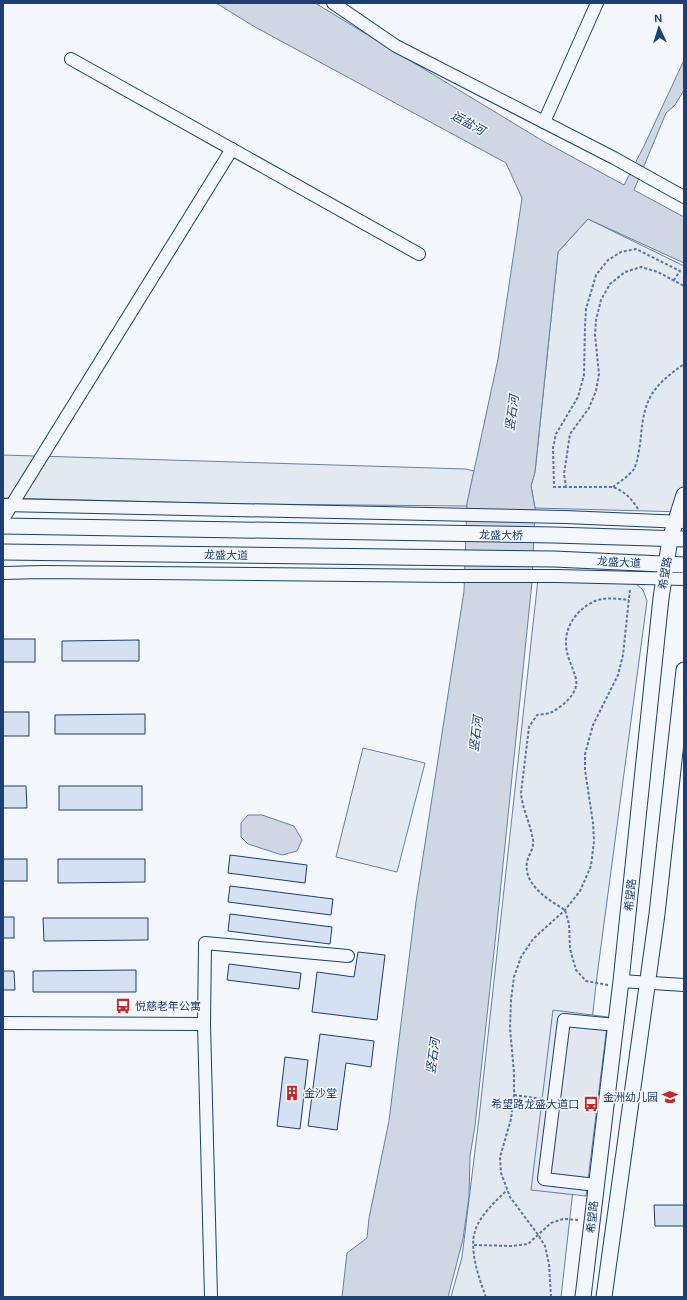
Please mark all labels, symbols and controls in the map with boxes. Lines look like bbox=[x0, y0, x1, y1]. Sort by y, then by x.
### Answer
north arrow bbox=[639, 8, 679, 48]
text: N bbox=[654, 12, 663, 24]
water label: 运盐河 bbox=[449, 108, 489, 139]
water label: 竖石河 bbox=[503, 392, 522, 432]
street label: 龙盛大桥 bbox=[479, 529, 523, 541]
street label: 龙盛大道 bbox=[204, 549, 248, 561]
street label: 龙盛大道 bbox=[597, 555, 641, 569]
street label: 希望路 bbox=[656, 556, 674, 590]
water label: 竖石河 bbox=[467, 713, 485, 753]
street label: 希望路 bbox=[622, 878, 638, 912]
bus stop icon: 悦慈老年公寓 bbox=[114, 997, 132, 1015]
place label: 悦慈老年公寓 bbox=[135, 1000, 201, 1012]
water label: 竖石河 bbox=[424, 1035, 443, 1075]
building icon: 金沙堂 bbox=[283, 1084, 301, 1102]
place label: 金沙堂 bbox=[304, 1087, 337, 1099]
school or university icon: 金洲幼儿园 bbox=[661, 1088, 679, 1106]
place label: 金洲幼儿园 bbox=[603, 1091, 658, 1103]
bus stop icon: 希望路龙盛大道口 bbox=[582, 1095, 600, 1113]
place label: 希望路龙盛大道口 bbox=[491, 1098, 579, 1110]
street label: 希望路 bbox=[584, 1200, 600, 1234]

